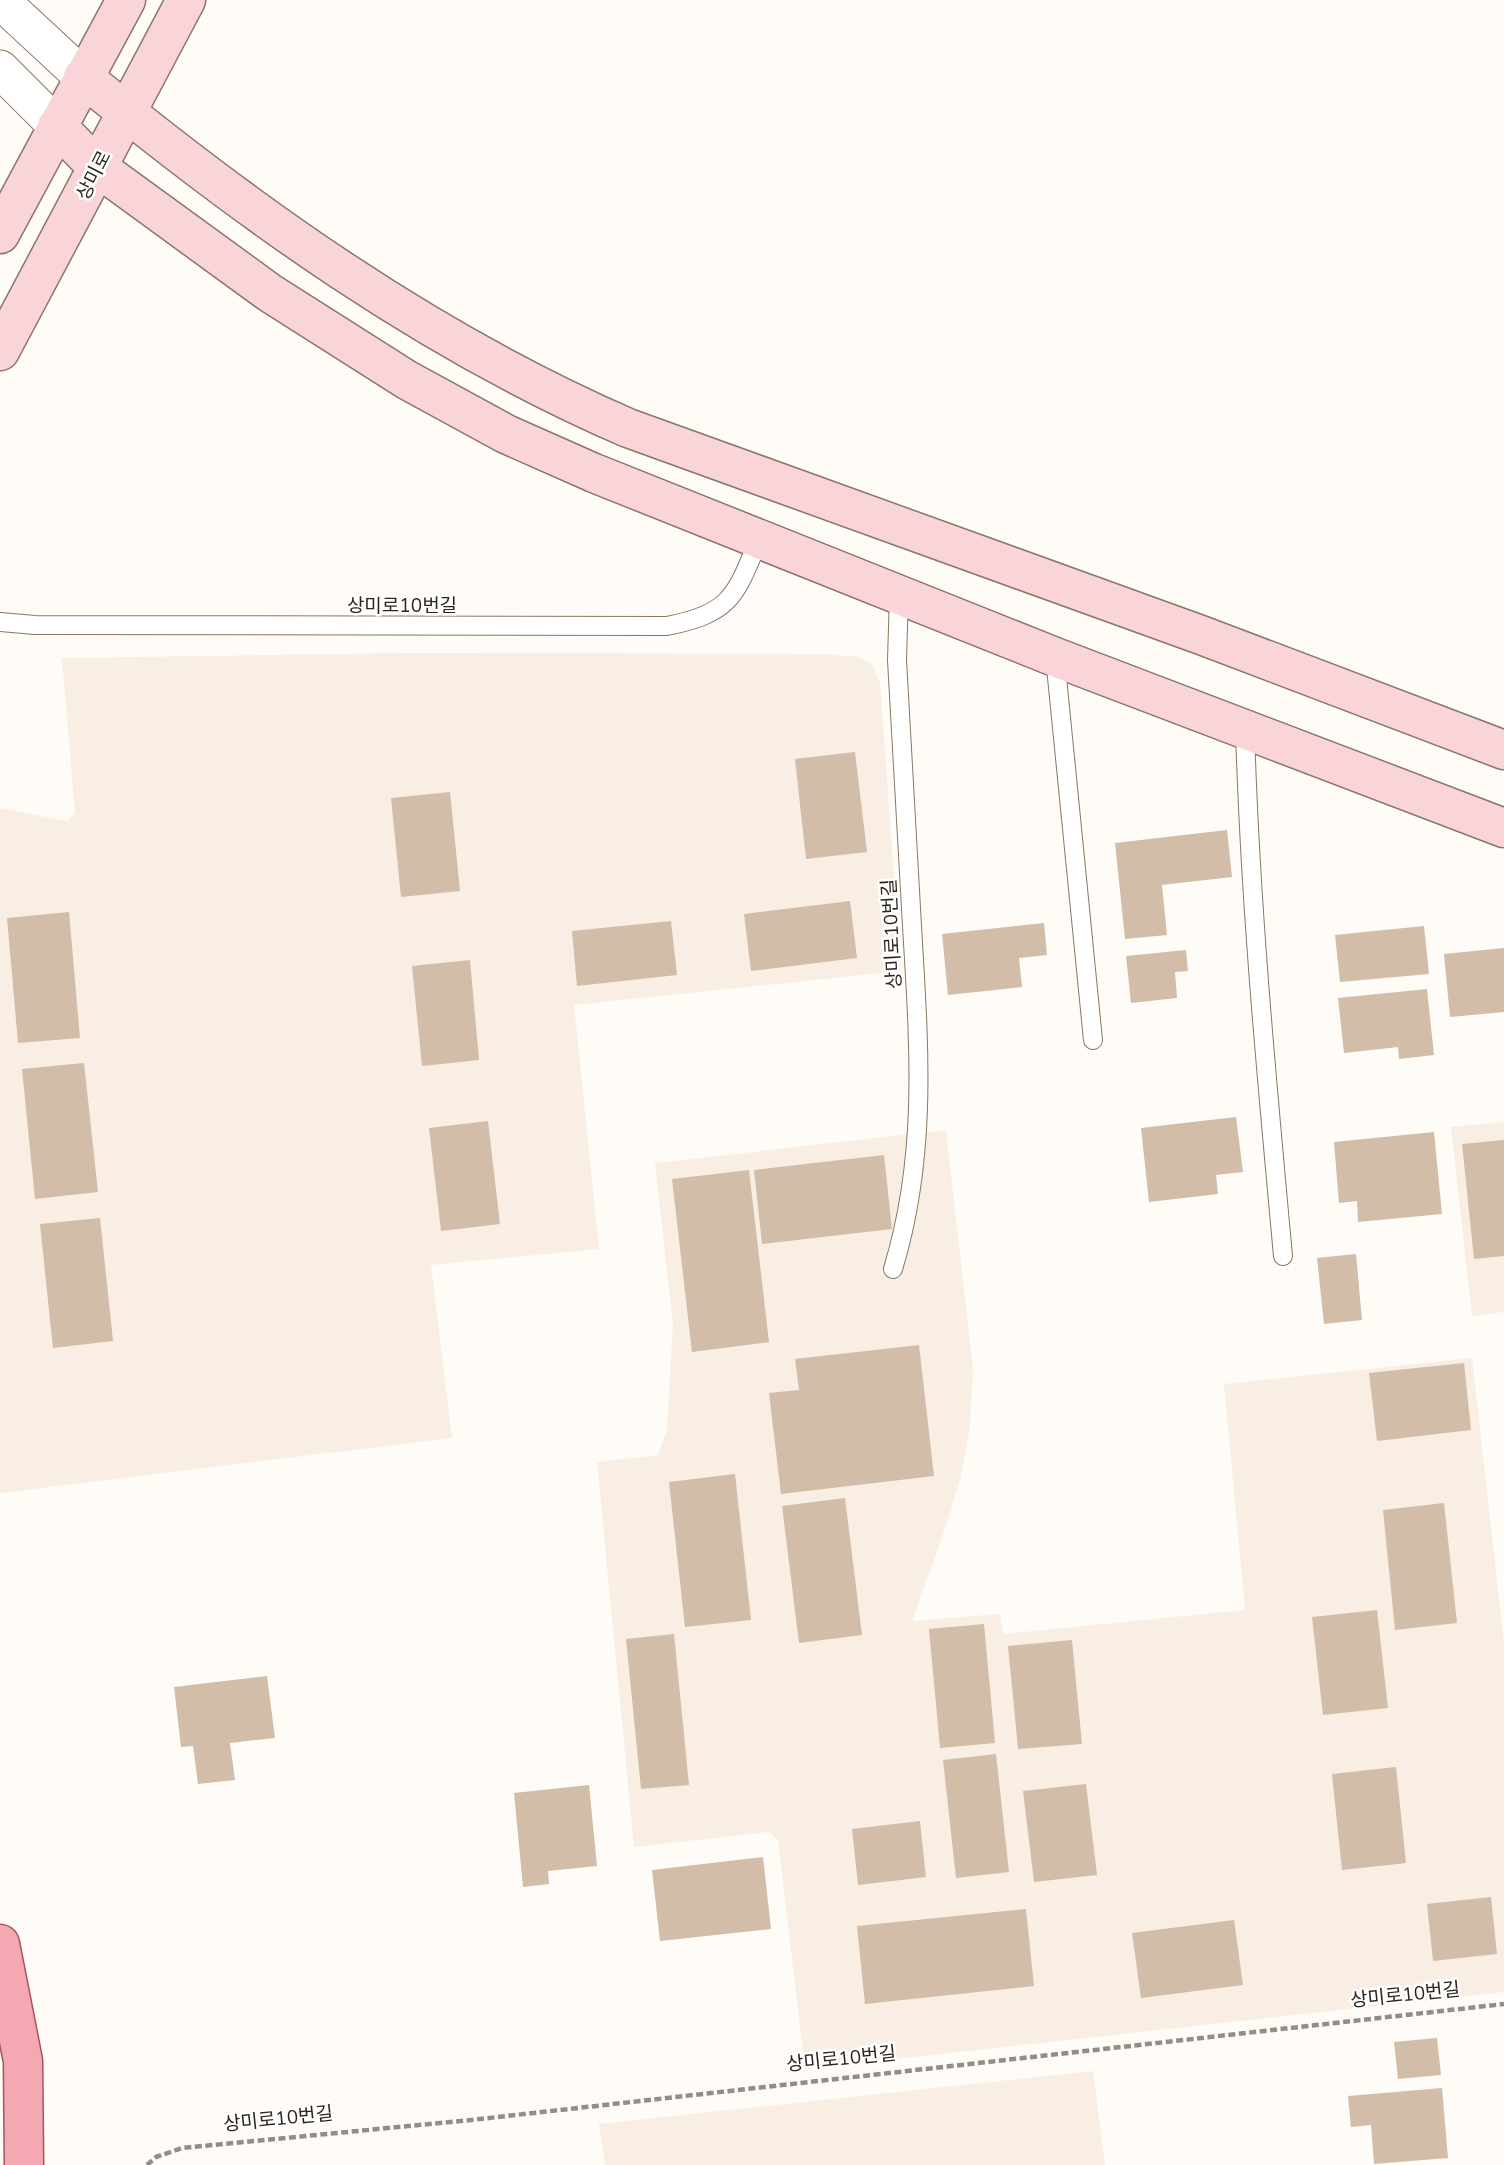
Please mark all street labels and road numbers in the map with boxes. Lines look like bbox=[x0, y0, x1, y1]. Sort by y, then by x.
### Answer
street label: 상미로 bbox=[70, 146, 117, 205]
street label: 상미로10번길 bbox=[347, 593, 457, 619]
street label: 상미로10번길 bbox=[876, 878, 908, 990]
street label: 상미로10번길 bbox=[1349, 1976, 1461, 2014]
street label: 상미로10번길 bbox=[785, 2040, 897, 2078]
street label: 상미로10번길 bbox=[222, 2100, 334, 2138]

